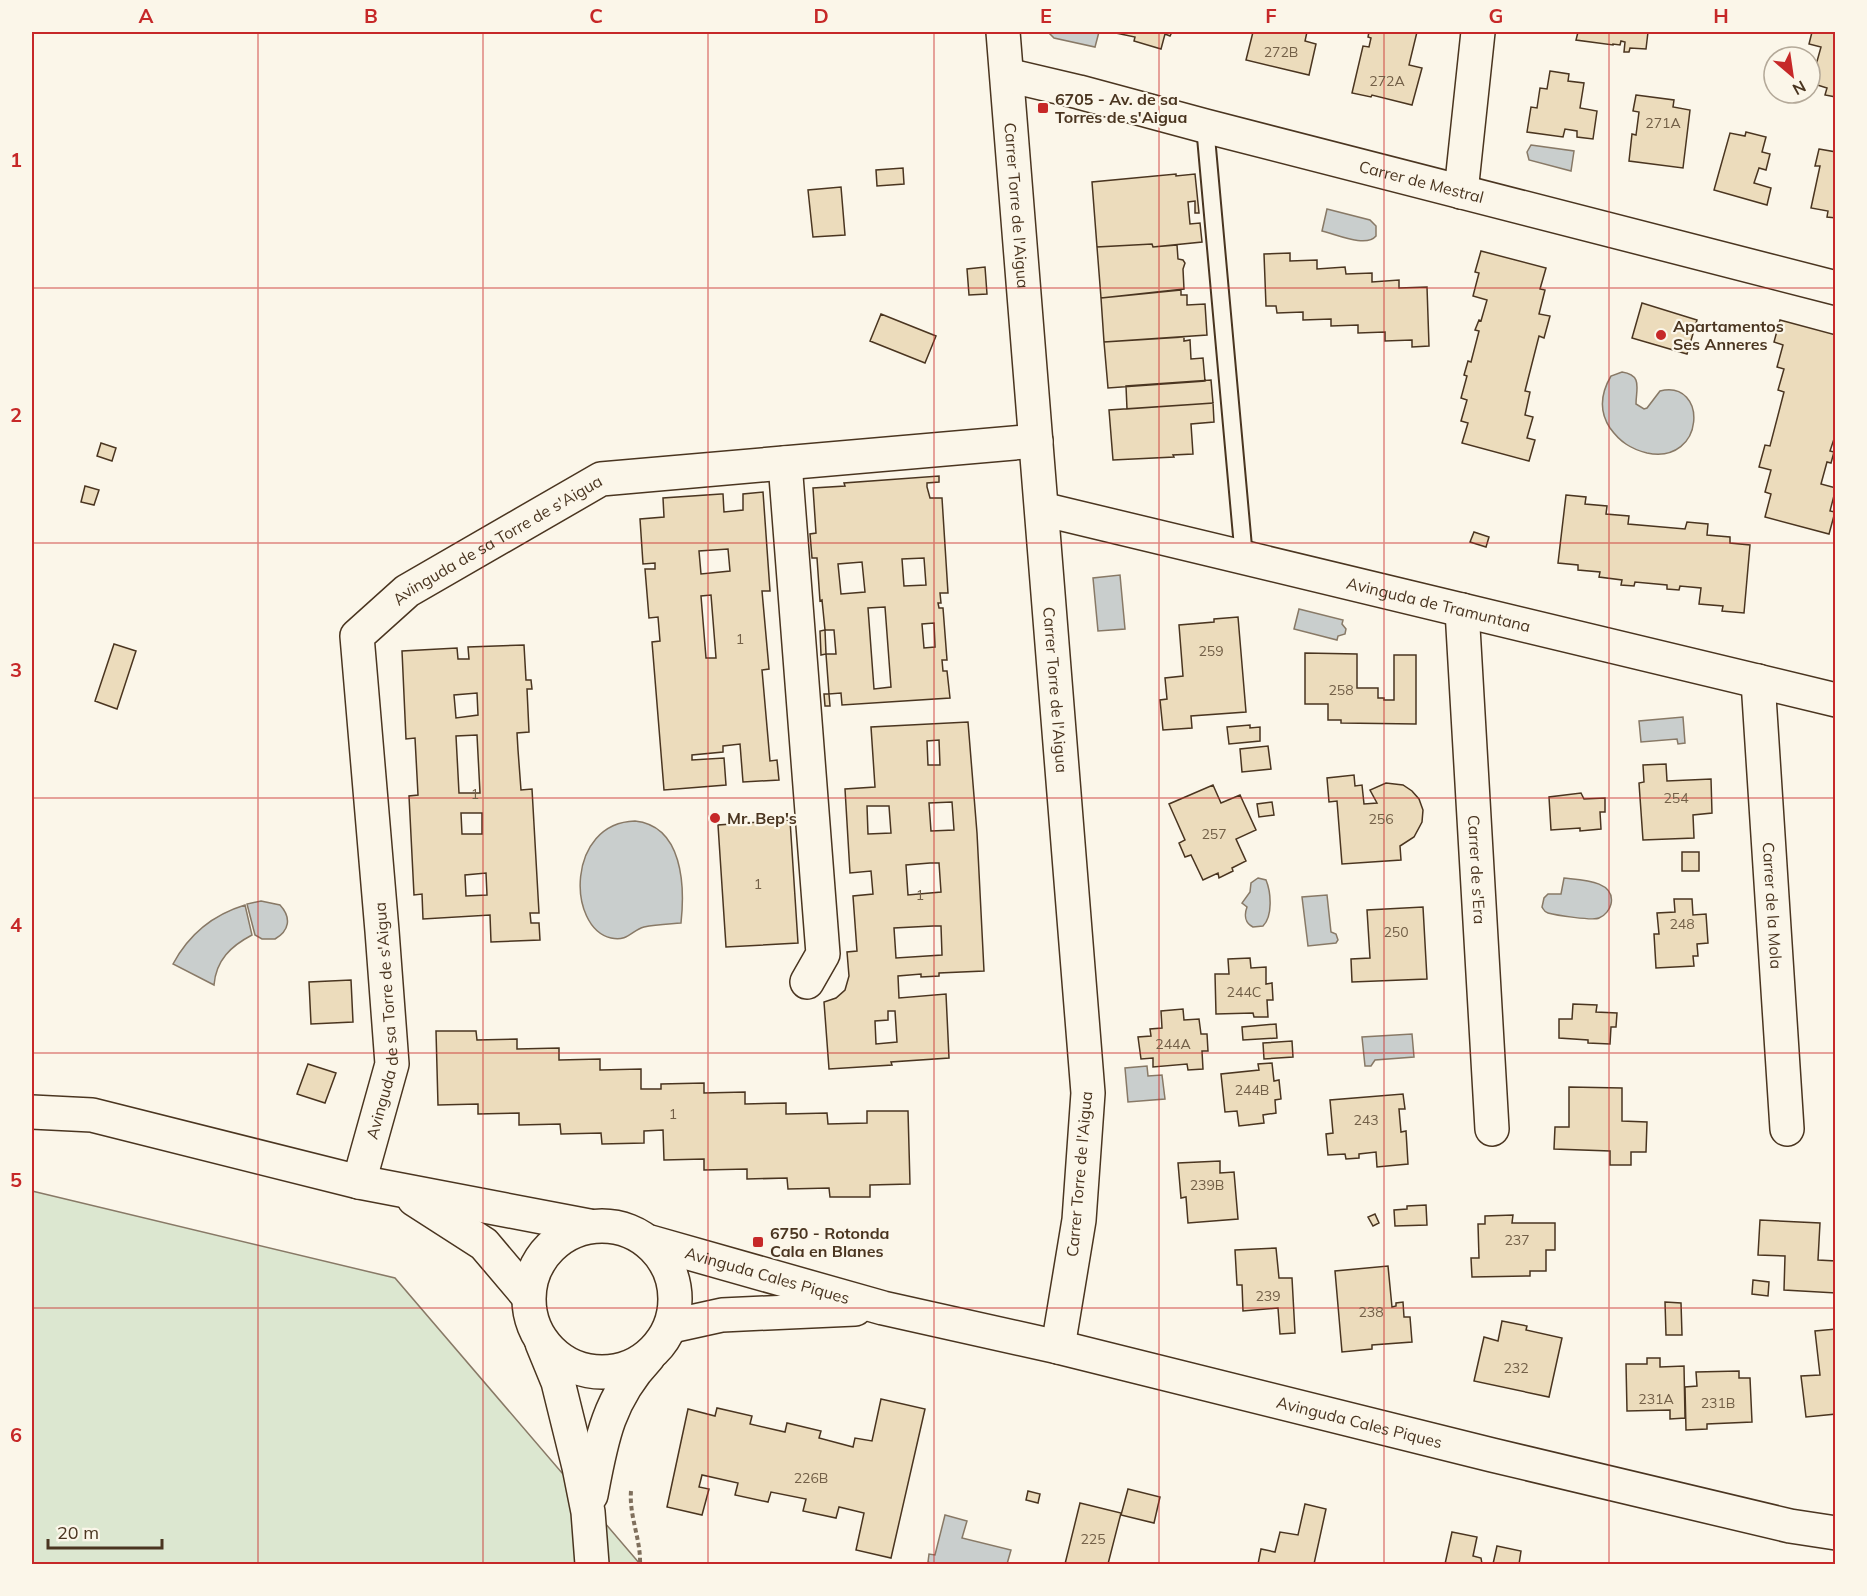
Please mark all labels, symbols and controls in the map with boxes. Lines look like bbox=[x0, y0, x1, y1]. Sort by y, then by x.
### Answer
text: A bbox=[139, 3, 154, 28]
text: B bbox=[364, 3, 378, 28]
text: C bbox=[589, 3, 603, 28]
text: D bbox=[813, 3, 829, 28]
text: E bbox=[1040, 3, 1052, 28]
text: F bbox=[1265, 3, 1277, 28]
text: G bbox=[1489, 3, 1503, 28]
text: H bbox=[1713, 3, 1729, 28]
house number: 272B bbox=[1264, 43, 1298, 61]
north arrow bbox=[1762, 45, 1822, 105]
house number: 272A bbox=[1369, 72, 1405, 90]
text: N bbox=[1789, 76, 1809, 100]
place label: 6705 - Av. de sa Torres de s'Aigua bbox=[1055, 89, 1187, 127]
marker: 6705 - Av. de sa Torres de s'Aigua bbox=[1036, 101, 1050, 115]
house number: 271A bbox=[1645, 114, 1681, 132]
street label: Carrer Torre de l'Aigua bbox=[1000, 122, 1034, 289]
text: 1 bbox=[10, 147, 22, 172]
street label: Carrer de Mestral bbox=[1357, 156, 1486, 207]
place label: Apartamentos Ses Anneres bbox=[1673, 316, 1784, 354]
marker: Apartamentos Ses Anneres bbox=[1654, 328, 1668, 342]
text: 2 bbox=[10, 402, 22, 427]
street label: Avinguda de sa Torre de s'Aigua bbox=[388, 471, 606, 609]
street label: Avinguda de Tramuntana bbox=[1345, 573, 1533, 636]
street label: Carrer Torre de l'Aigua bbox=[1039, 606, 1072, 774]
house number: 1 bbox=[736, 630, 744, 648]
house number: 259 bbox=[1198, 642, 1224, 660]
text: 3 bbox=[10, 657, 22, 682]
house number: 258 bbox=[1328, 681, 1354, 699]
house number: 1 bbox=[471, 785, 479, 803]
house number: 254 bbox=[1663, 789, 1689, 807]
place label: Mr. Bep's bbox=[727, 808, 797, 828]
house number: 256 bbox=[1368, 810, 1394, 828]
marker: Mr. Bep's bbox=[708, 811, 722, 825]
street label: Carrer de s'Era bbox=[1464, 814, 1490, 925]
house number: 257 bbox=[1201, 825, 1227, 843]
street label: Carrer de la Mola bbox=[1758, 842, 1787, 970]
house number: 1 bbox=[754, 875, 762, 893]
house number: 1 bbox=[916, 886, 924, 904]
street label: Avinguda de sa Torre de s'Aigua bbox=[362, 901, 402, 1141]
text: 4 bbox=[10, 912, 22, 937]
house number: 248 bbox=[1669, 915, 1695, 933]
house number: 250 bbox=[1383, 923, 1409, 941]
house number: 244C bbox=[1227, 983, 1261, 1001]
house number: 244A bbox=[1155, 1035, 1191, 1053]
house number: 244B bbox=[1235, 1081, 1269, 1099]
street label: Carrer Torre de l'Aigua bbox=[1062, 1090, 1096, 1258]
house number: 1 bbox=[669, 1105, 677, 1123]
house number: 243 bbox=[1353, 1111, 1379, 1129]
text: 5 bbox=[10, 1167, 22, 1192]
house number: 239B bbox=[1190, 1176, 1224, 1194]
place label: 6750 - Rotonda Cala en Blanes bbox=[770, 1223, 890, 1261]
house number: 237 bbox=[1504, 1231, 1530, 1249]
marker: 6750 - Rotonda Cala en Blanes bbox=[751, 1235, 765, 1249]
street label: Avinguda Cales Piques bbox=[683, 1242, 852, 1308]
house number: 239 bbox=[1255, 1287, 1281, 1305]
house number: 238 bbox=[1358, 1303, 1384, 1321]
house number: 232 bbox=[1503, 1359, 1529, 1377]
house number: 231A bbox=[1638, 1390, 1674, 1408]
street label: Avinguda Cales Piques bbox=[1274, 1392, 1444, 1452]
house number: 231B bbox=[1701, 1394, 1735, 1412]
text: 6 bbox=[10, 1422, 22, 1447]
house number: 226B bbox=[794, 1469, 828, 1487]
scale bar bbox=[48, 1512, 162, 1550]
text: 20 m bbox=[57, 1521, 99, 1544]
house number: 225 bbox=[1080, 1530, 1106, 1548]

